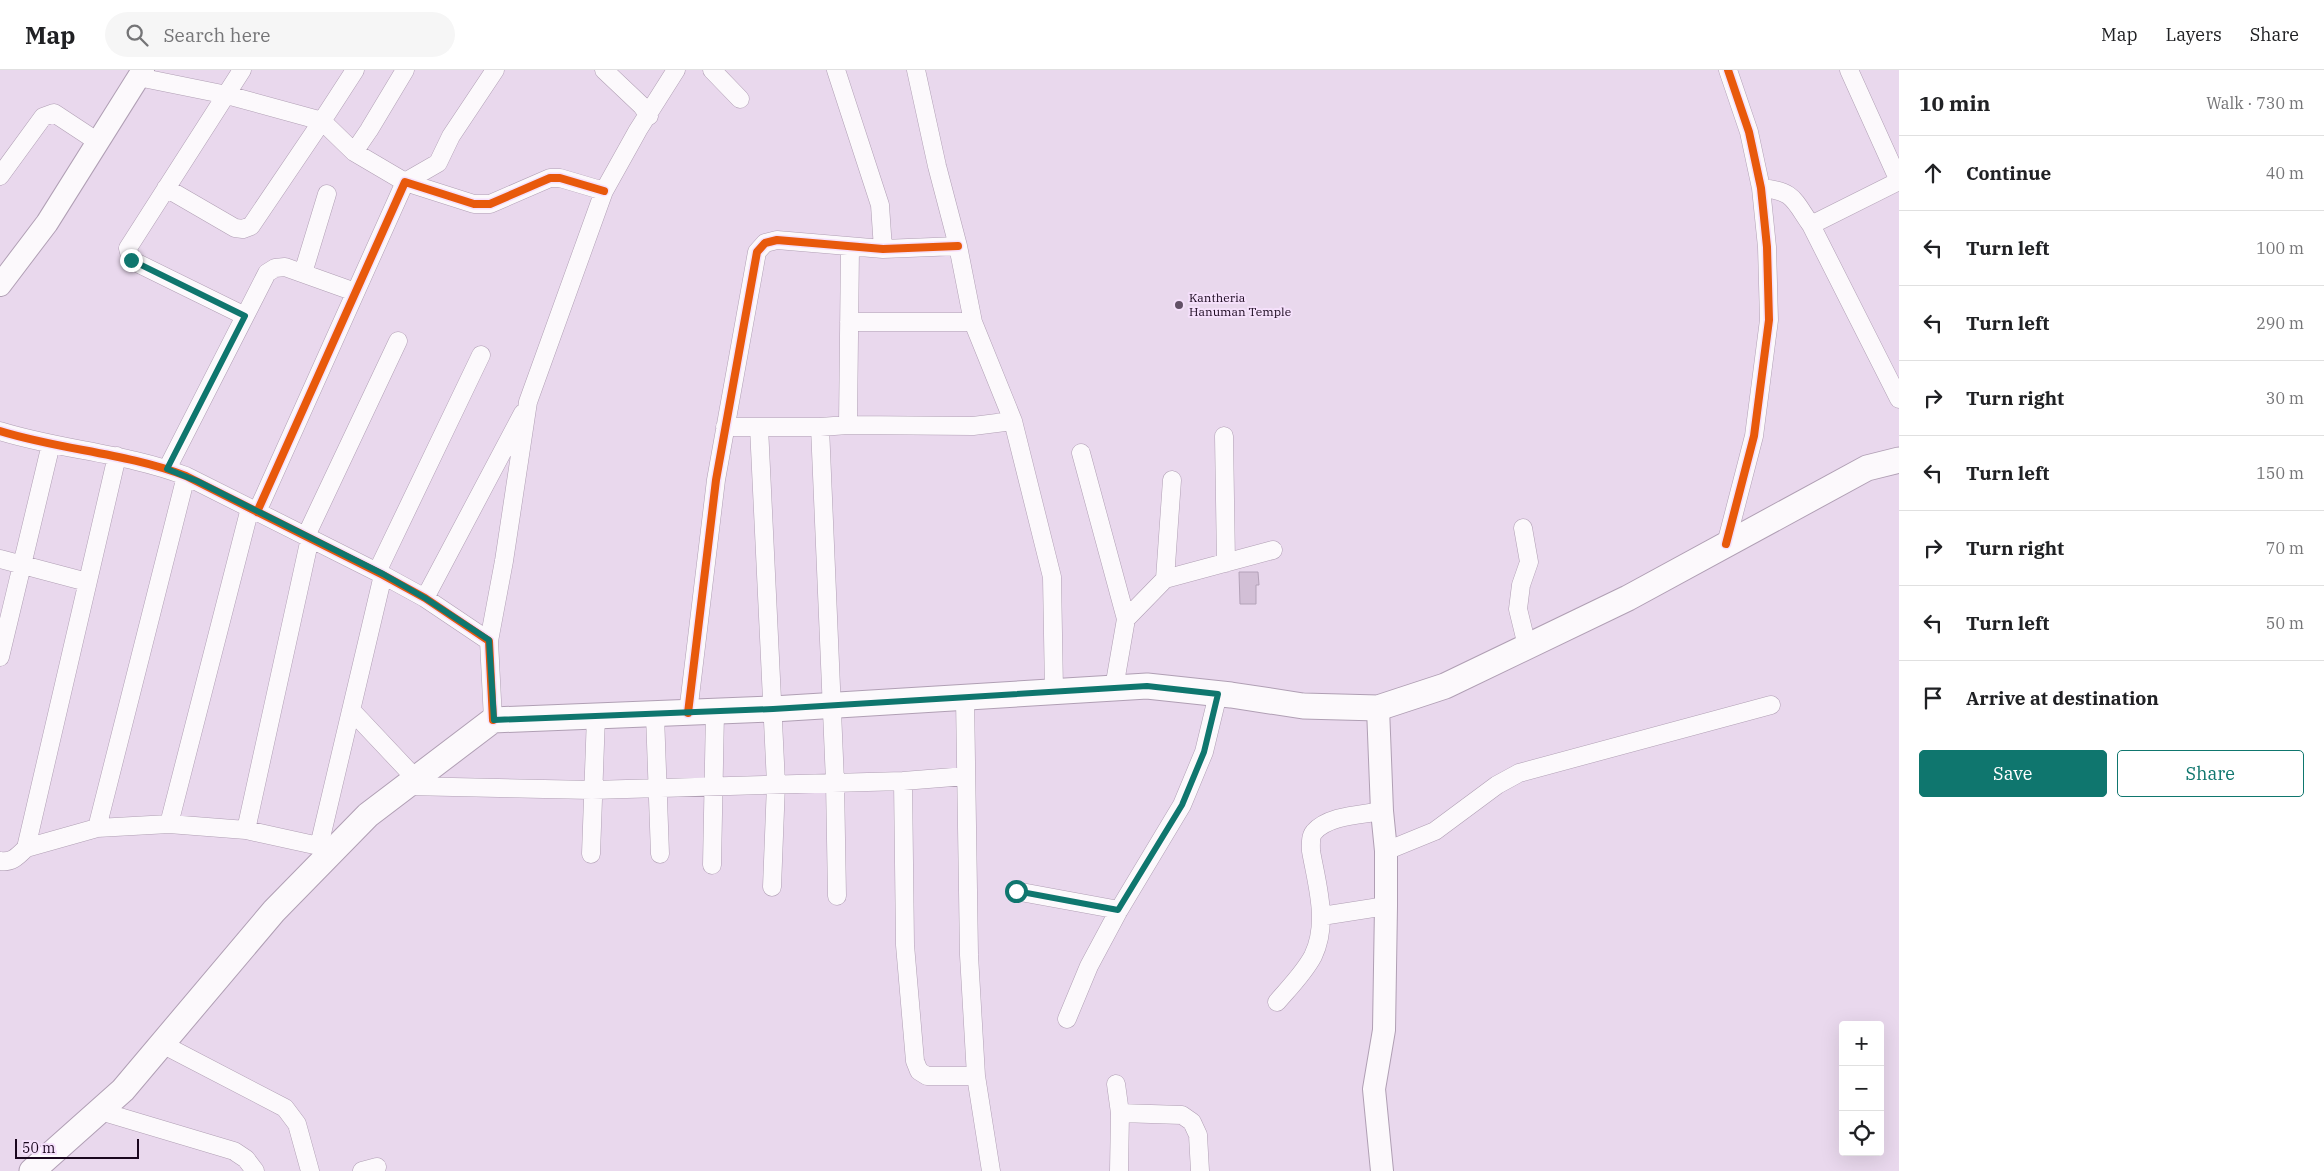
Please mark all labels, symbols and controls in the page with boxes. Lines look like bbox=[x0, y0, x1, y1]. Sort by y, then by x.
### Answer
search box bbox=[105, 12, 455, 57]
text: Map bbox=[25, 19, 75, 51]
icon: search bbox=[123, 21, 151, 49]
text: Search here bbox=[163, 23, 270, 47]
text: Map bbox=[2101, 23, 2138, 46]
text: Layers bbox=[2166, 23, 2222, 46]
text: Share bbox=[2250, 23, 2299, 46]
text: 10 min bbox=[1919, 89, 1990, 117]
text: Walk · 730 m bbox=[2206, 93, 2304, 113]
icon: ahead bbox=[1919, 159, 1947, 187]
text: Continue bbox=[1966, 161, 2051, 185]
text: 40 m bbox=[2266, 163, 2304, 183]
icon: left bbox=[1919, 234, 1947, 262]
text: Turn left bbox=[1966, 236, 2049, 260]
text: 100 m bbox=[2256, 238, 2304, 258]
route end bbox=[120, 249, 143, 272]
place label: Kantheria Hanuman Temple bbox=[1189, 290, 1291, 319]
marker: Kantheria Hanuman Temple bbox=[1173, 299, 1185, 311]
icon: left bbox=[1919, 309, 1947, 337]
text: Turn left bbox=[1966, 311, 2049, 335]
text: 290 m bbox=[2256, 313, 2304, 333]
icon: right bbox=[1919, 384, 1947, 412]
text: Turn right bbox=[1966, 386, 2064, 410]
text: 30 m bbox=[2266, 388, 2304, 408]
icon: left bbox=[1919, 459, 1947, 487]
text: Turn left bbox=[1966, 461, 2049, 485]
text: 150 m bbox=[2256, 463, 2304, 483]
icon: right bbox=[1919, 534, 1947, 562]
text: Turn right bbox=[1966, 536, 2064, 560]
text: 70 m bbox=[2266, 538, 2304, 558]
icon: left bbox=[1919, 609, 1947, 637]
text: Turn left bbox=[1966, 611, 2049, 635]
text: 50 m bbox=[2266, 613, 2304, 633]
icon: arrive bbox=[1919, 684, 1947, 712]
text: Arrive at destination bbox=[1966, 686, 2159, 710]
button: Save bbox=[1919, 750, 2107, 797]
button: Share bbox=[2117, 750, 2304, 797]
route start bbox=[1005, 880, 1028, 903]
map controls bbox=[1839, 1021, 1884, 1156]
button: + bbox=[1839, 1021, 1884, 1066]
button: − bbox=[1839, 1066, 1884, 1111]
button: locate bbox=[1839, 1111, 1884, 1156]
scale bar bbox=[15, 1136, 139, 1159]
text: 50 m bbox=[22, 1139, 55, 1157]

